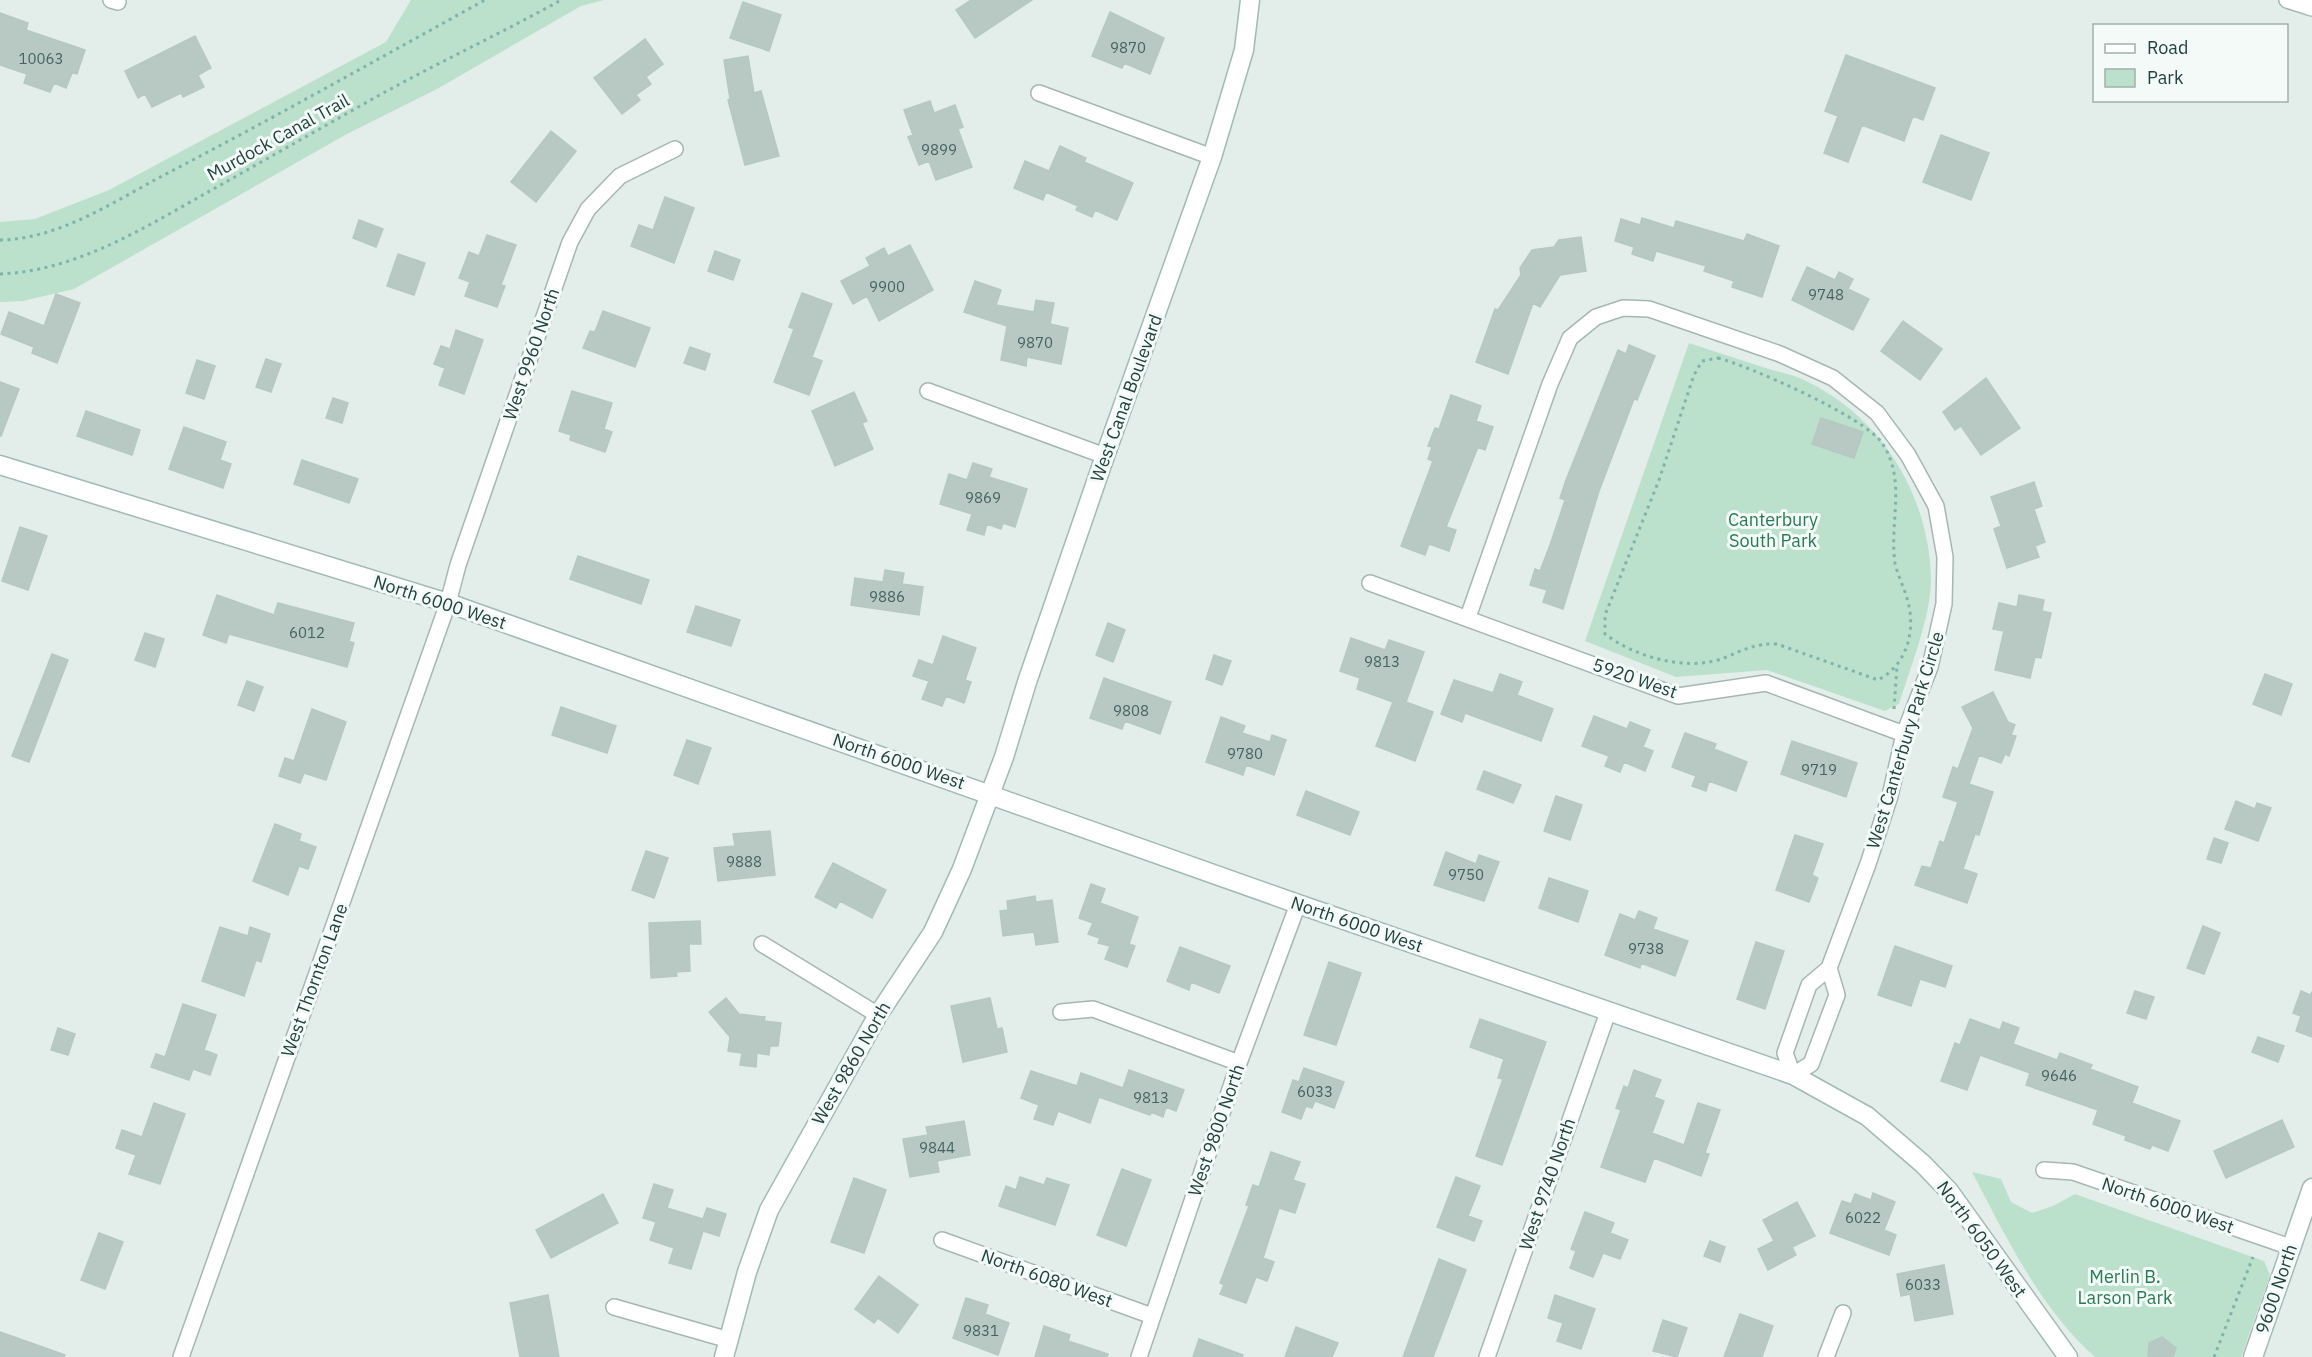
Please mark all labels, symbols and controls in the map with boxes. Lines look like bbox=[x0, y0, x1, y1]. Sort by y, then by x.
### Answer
legend bbox=[2093, 24, 2288, 102]
text: Road bbox=[2147, 36, 2188, 59]
house number: 9870 bbox=[1110, 38, 1146, 57]
house number: 10063 bbox=[18, 49, 64, 68]
text: Park bbox=[2147, 66, 2184, 89]
street label: Murdock Canal Trail bbox=[203, 88, 353, 186]
house number: 9899 bbox=[921, 140, 957, 159]
house number: 9900 bbox=[869, 277, 905, 296]
street label: West 9960 North bbox=[498, 285, 564, 423]
house number: 9748 bbox=[1808, 285, 1844, 304]
street label: West Canal Boulevard bbox=[1085, 311, 1167, 485]
house number: 9870 bbox=[1017, 333, 1053, 352]
house number: 9869 bbox=[965, 488, 1001, 507]
park label: Canterbury South Park bbox=[1728, 508, 1818, 552]
street label: North 6000 West bbox=[371, 570, 509, 634]
house number: 9886 bbox=[869, 587, 905, 606]
house number: 6012 bbox=[289, 623, 325, 642]
street label: West Canterbury Park Circle bbox=[1861, 628, 1949, 851]
house number: 9813 bbox=[1364, 652, 1400, 671]
street label: 5920 West bbox=[1590, 653, 1680, 703]
house number: 9808 bbox=[1113, 701, 1149, 720]
street label: North 6000 West bbox=[830, 728, 968, 794]
house number: 9780 bbox=[1227, 744, 1263, 763]
house number: 9719 bbox=[1801, 760, 1837, 779]
house number: 9888 bbox=[726, 852, 762, 871]
house number: 9750 bbox=[1448, 865, 1484, 884]
street label: North 6000 West bbox=[1288, 891, 1426, 957]
street label: West Thornton Lane bbox=[276, 900, 353, 1060]
house number: 9738 bbox=[1628, 939, 1664, 958]
street label: West 9860 North bbox=[806, 997, 896, 1129]
street label: West 9800 North bbox=[1183, 1061, 1249, 1199]
house number: 9646 bbox=[2041, 1066, 2077, 1085]
house number: 6033 bbox=[1297, 1082, 1333, 1101]
house number: 9813 bbox=[1133, 1088, 1169, 1107]
street label: West 9740 North bbox=[1514, 1115, 1580, 1253]
house number: 9844 bbox=[919, 1138, 955, 1157]
street label: North 6000 West bbox=[2099, 1172, 2237, 1238]
street label: North 6050 West bbox=[1932, 1176, 2032, 1302]
house number: 6022 bbox=[1845, 1208, 1881, 1227]
street label: 9600 North bbox=[2250, 1241, 2302, 1337]
street label: North 6080 West bbox=[978, 1244, 1116, 1312]
park label: Merlin B. Larson Park bbox=[2078, 1265, 2173, 1309]
house number: 6033 bbox=[1905, 1275, 1941, 1294]
house number: 9831 bbox=[963, 1321, 999, 1340]

